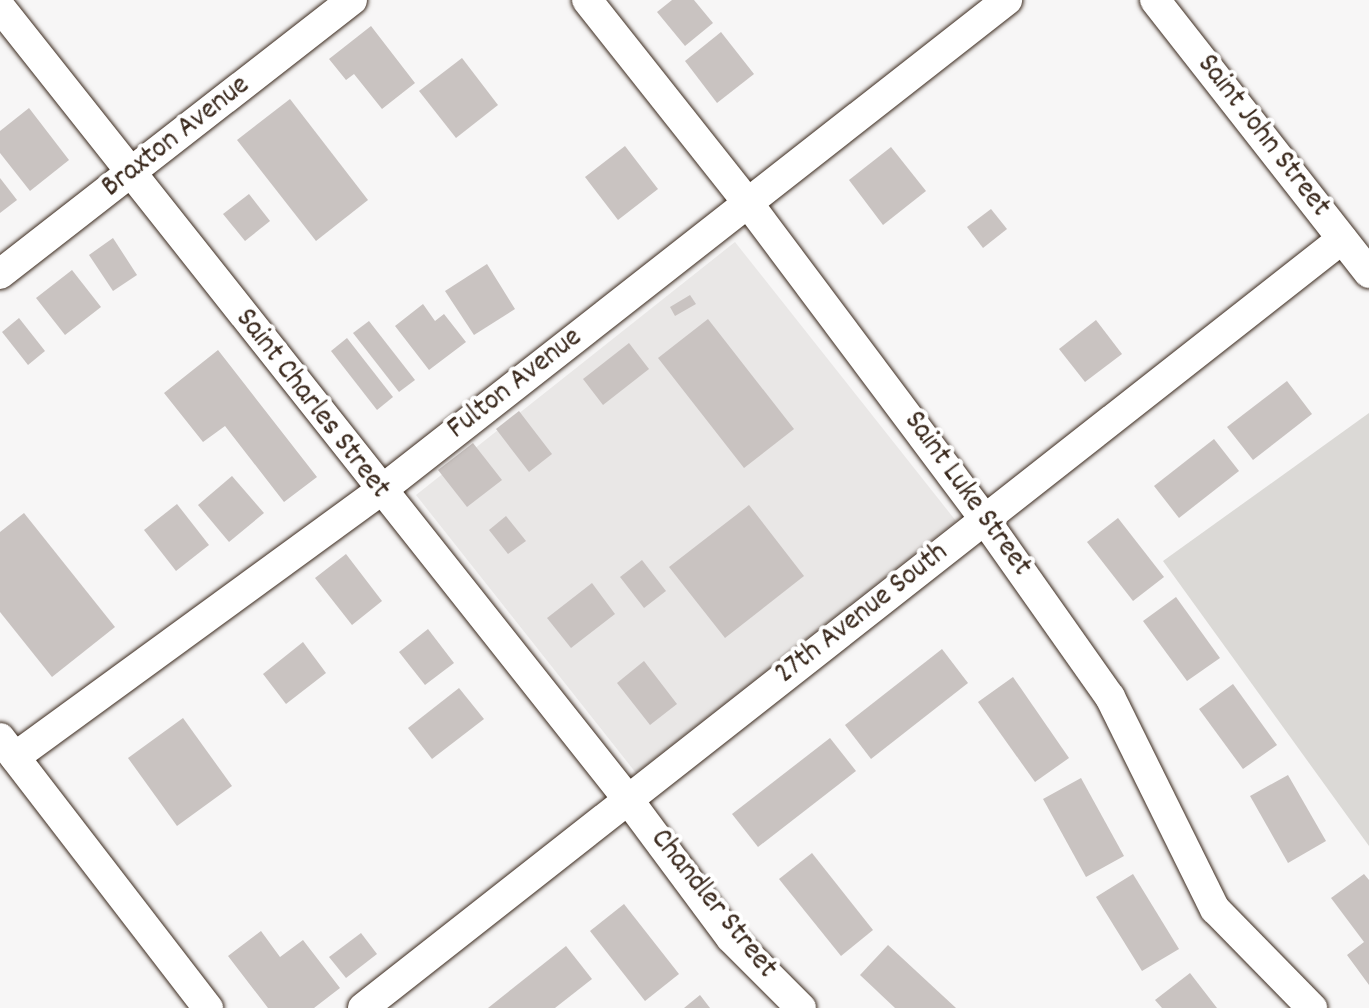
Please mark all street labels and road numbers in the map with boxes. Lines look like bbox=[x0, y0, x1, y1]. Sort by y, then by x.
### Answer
street label: Saint John Street bbox=[1187, 49, 1337, 225]
street label: Braxton Avenue bbox=[96, 69, 258, 207]
street label: Saint Charles Street bbox=[226, 303, 396, 507]
street label: Fulton Avenue bbox=[442, 321, 590, 449]
street label: Saint Luke Street bbox=[894, 406, 1038, 584]
street label: 27th Avenue South bbox=[769, 536, 957, 694]
street label: Chandler Street bbox=[641, 823, 783, 987]

